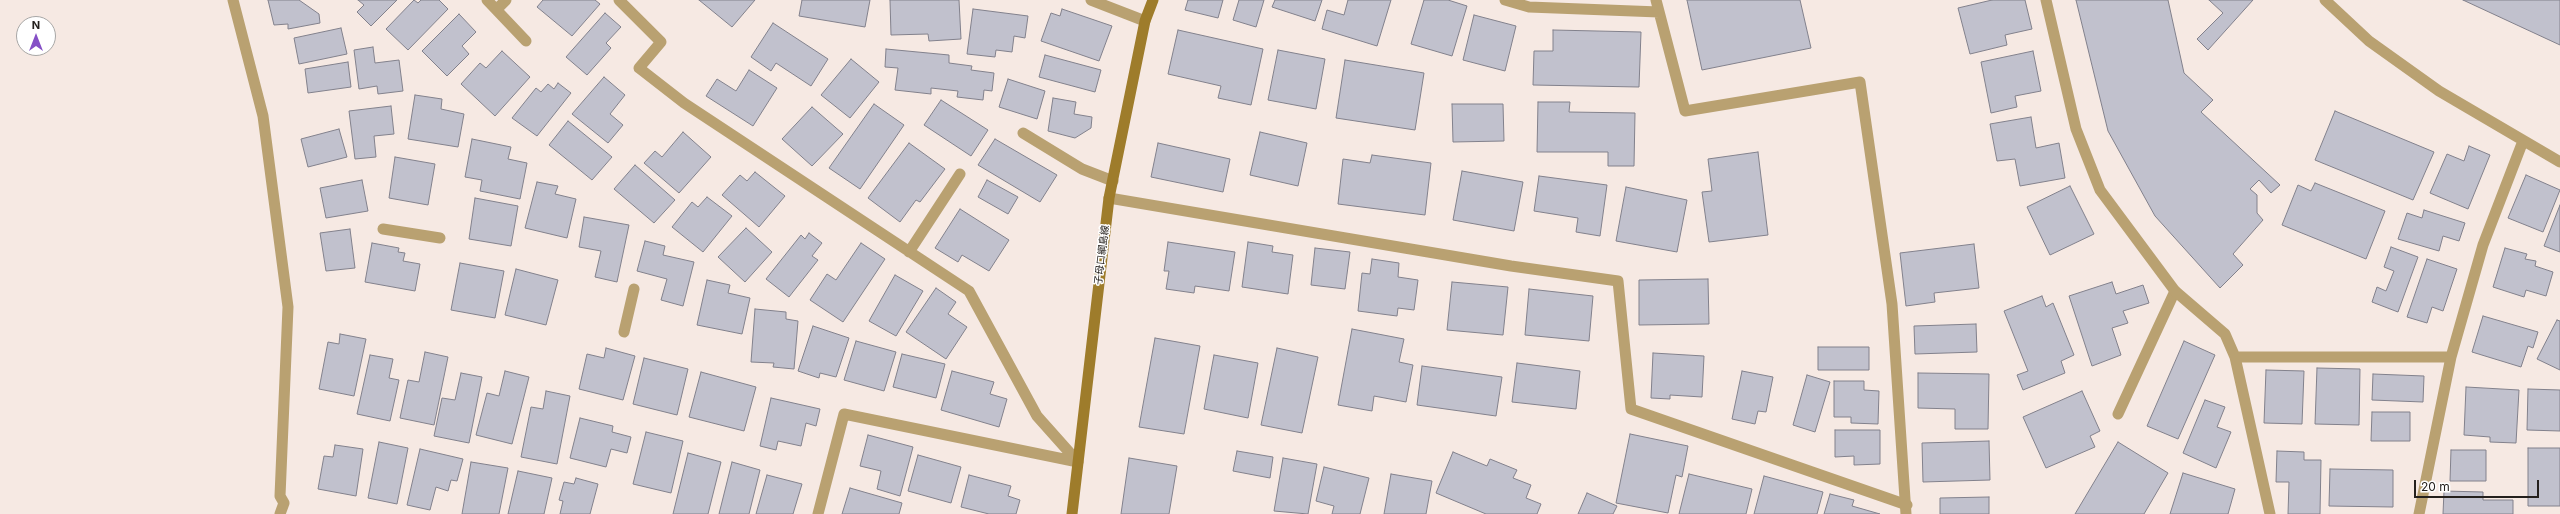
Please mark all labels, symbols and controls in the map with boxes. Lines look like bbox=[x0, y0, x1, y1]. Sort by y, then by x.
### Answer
north arrow bbox=[16, 16, 56, 56]
text: N bbox=[32, 18, 40, 32]
street label: 子母口綱島線 bbox=[1092, 224, 1112, 286]
scale bar bbox=[2416, 472, 2541, 498]
text: 20 m bbox=[2421, 479, 2450, 494]

